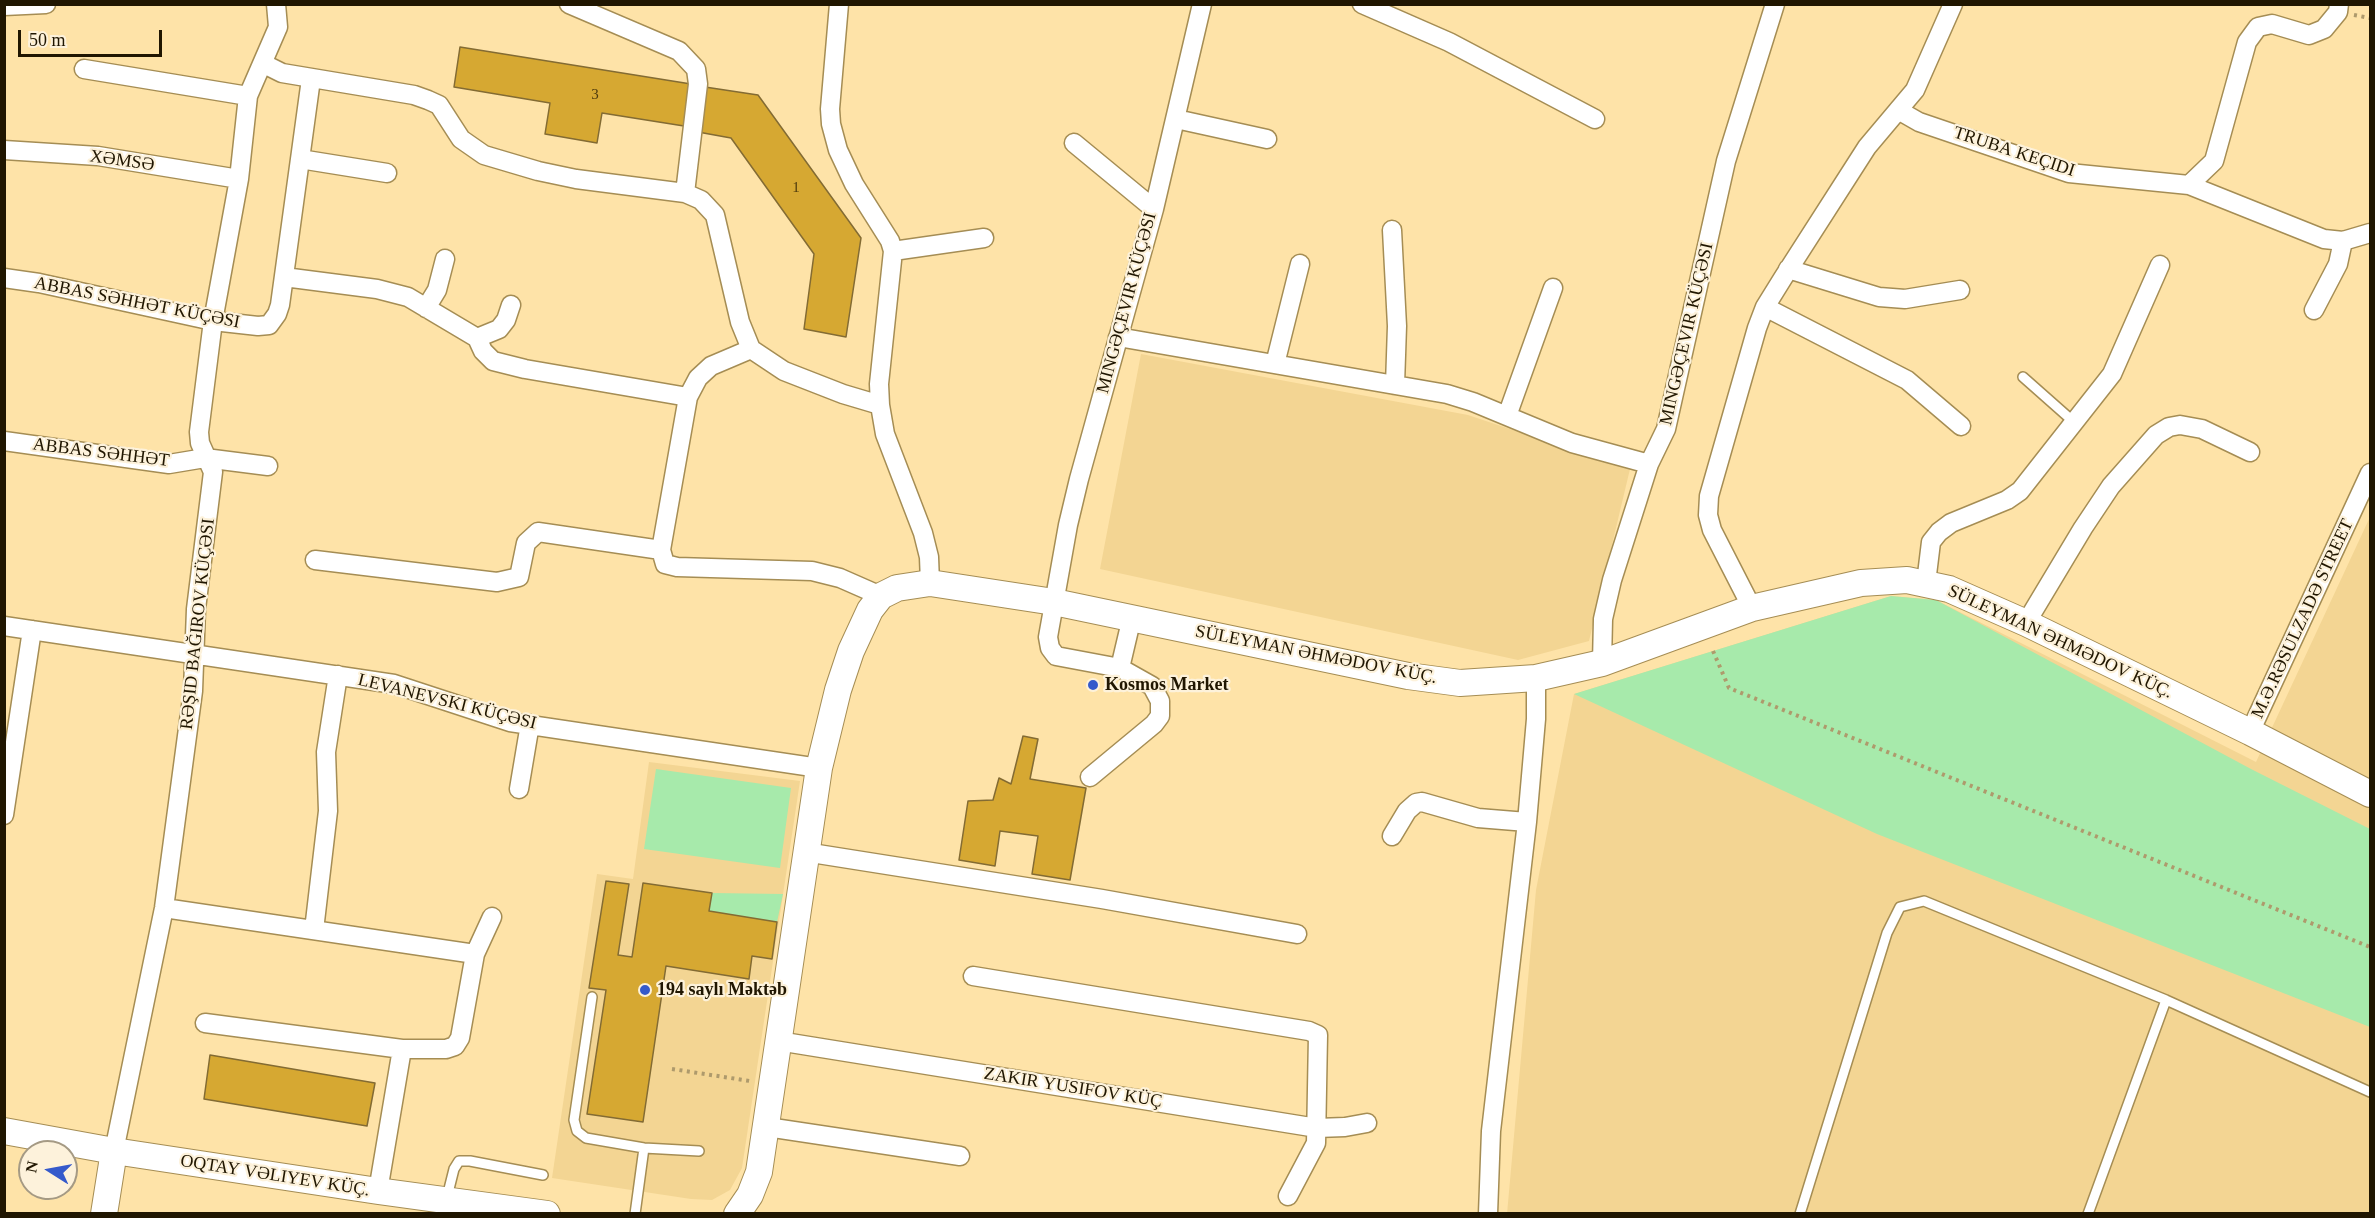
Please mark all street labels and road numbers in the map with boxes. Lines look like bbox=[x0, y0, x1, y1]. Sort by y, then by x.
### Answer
street label: TRUBA KEÇIDI bbox=[1951, 122, 2077, 182]
street label: XƏMSƏ bbox=[88, 146, 156, 176]
street label: MINGƏÇEVIR KÜÇƏSI bbox=[1092, 210, 1162, 396]
street label: MINGƏÇEVIR KÜÇƏSI bbox=[1655, 241, 1719, 427]
street label: ABBAS SƏHHƏT KÜÇƏSI bbox=[32, 272, 242, 334]
street label: ABBAS SƏHHƏT bbox=[31, 434, 171, 472]
street label: M.Ə.RƏSULZADƏ STREET bbox=[2247, 516, 2359, 722]
street label: RƏŞID BAĞIROV KÜÇƏSI bbox=[176, 517, 220, 731]
street label: SÜLEYMAN ƏHMƏDOV KÜÇ. bbox=[1944, 580, 2176, 704]
street label: SÜLEYMAN ƏHMƏDOV KÜÇ. bbox=[1193, 621, 1439, 689]
street label: LEVANEVSKI KÜÇƏSI bbox=[356, 669, 538, 735]
street label: ZAKIR YUSIFOV KÜÇ bbox=[982, 1063, 1164, 1113]
street label: OQTAY VƏLIYEV KÜÇ. bbox=[179, 1150, 371, 1202]

